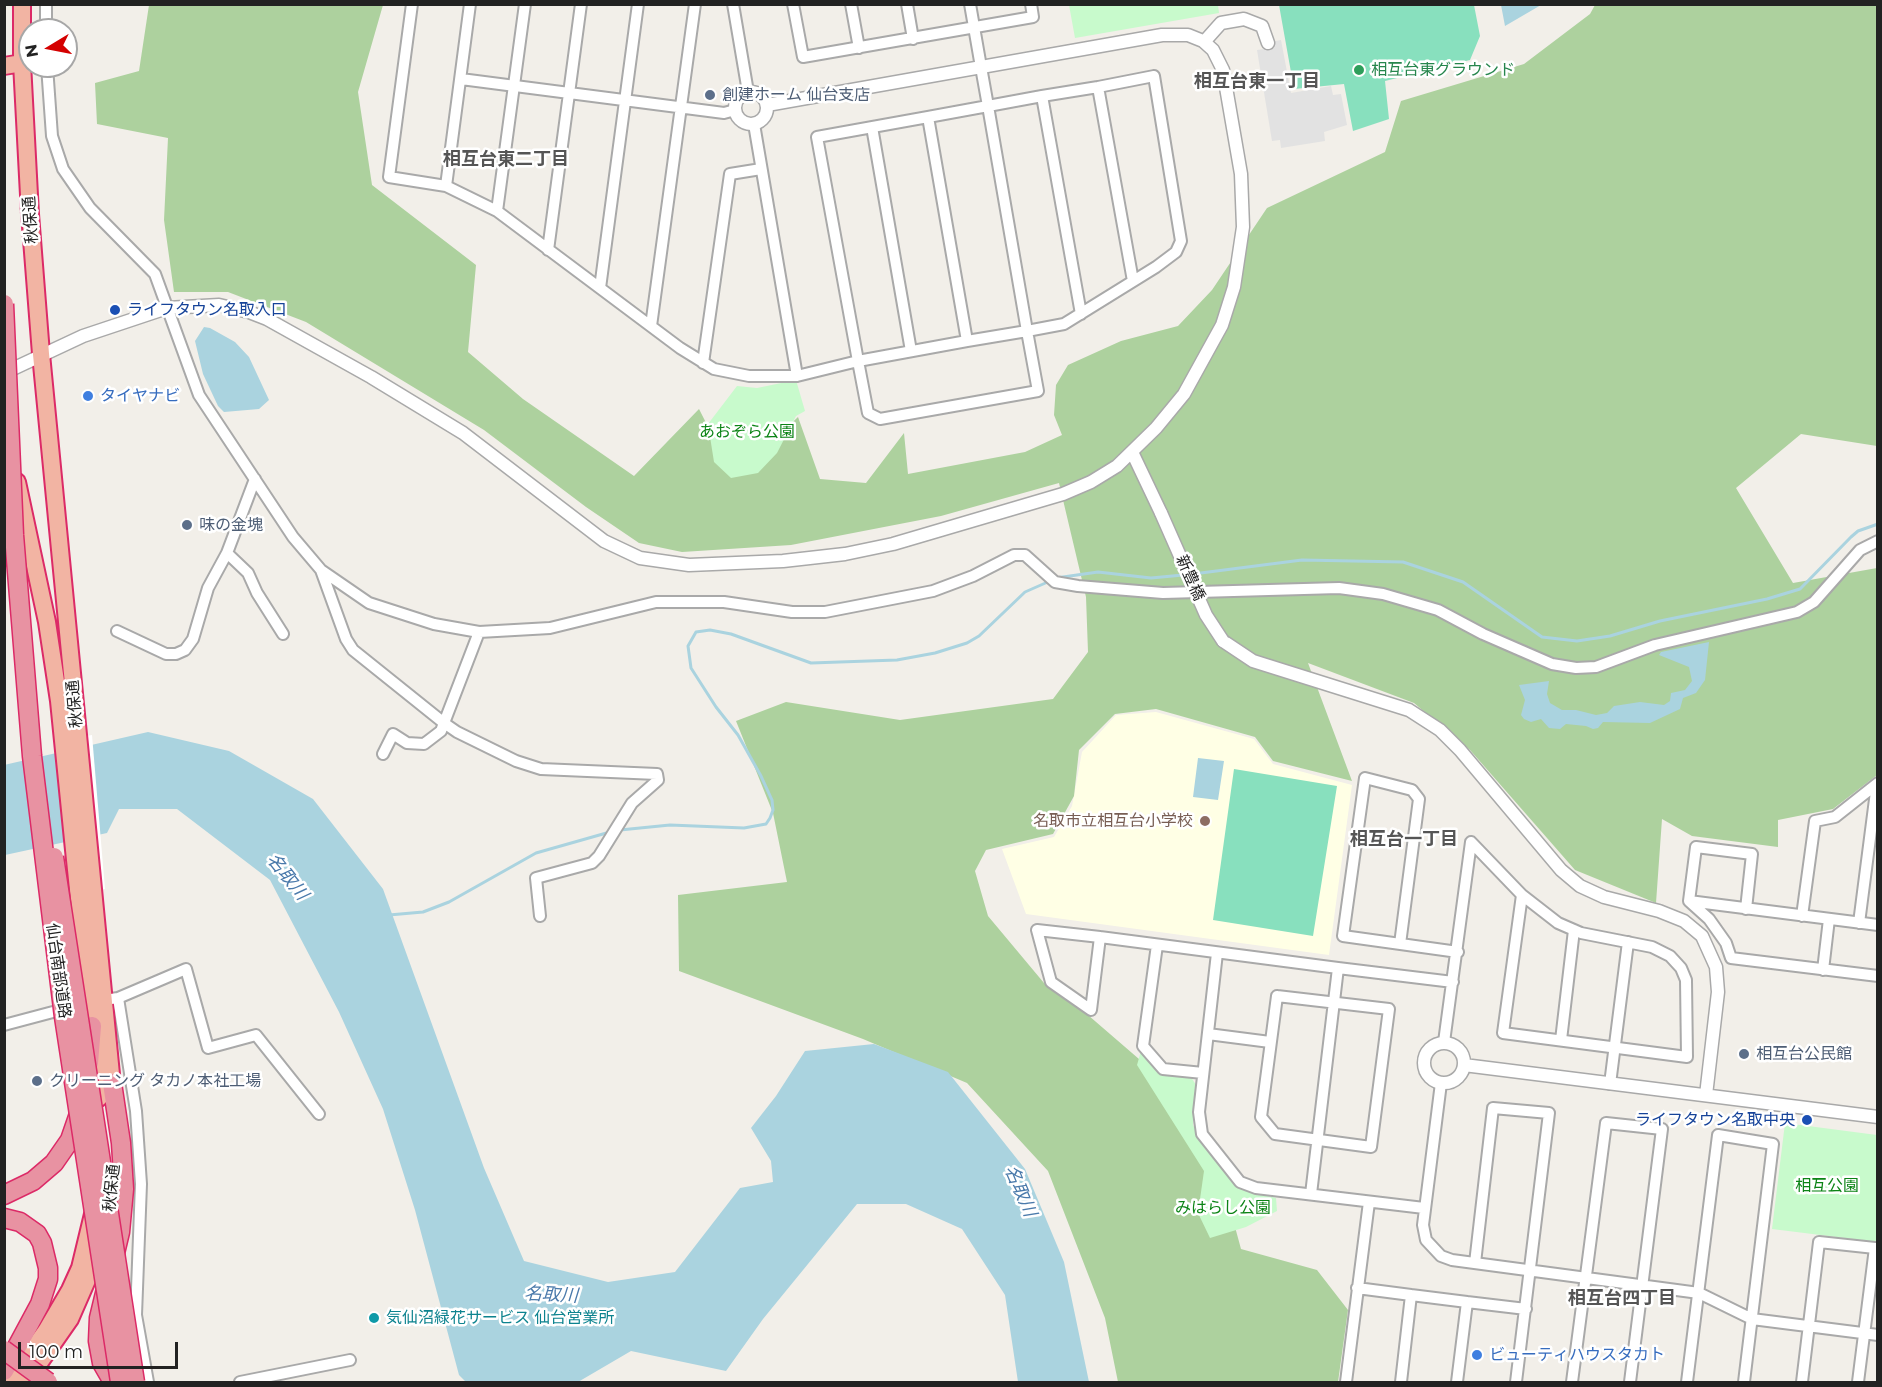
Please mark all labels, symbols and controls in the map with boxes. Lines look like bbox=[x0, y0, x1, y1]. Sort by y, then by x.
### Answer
north arrow bbox=[18, 18, 78, 78]
text: N bbox=[21, 43, 42, 59]
place label: 相互台東グラウンド bbox=[1371, 60, 1515, 80]
marker: 相互台東グラウンド bbox=[1352, 63, 1366, 77]
district label: 相互台東一丁目 bbox=[1194, 71, 1320, 93]
place label: 創建ホーム 仙台支店 bbox=[722, 85, 870, 105]
marker: 創建ホーム 仙台支店 bbox=[703, 88, 717, 102]
district label: 相互台東二丁目 bbox=[443, 149, 569, 171]
street label: 秋保通 bbox=[20, 195, 42, 245]
place label: ライフタウン名取入口 bbox=[127, 300, 287, 320]
marker: ライフタウン名取入口 bbox=[108, 303, 122, 317]
place label: タイヤナビ bbox=[100, 386, 180, 406]
marker: タイヤナビ bbox=[81, 389, 95, 403]
park label: あおぞら公園 bbox=[699, 422, 795, 442]
place label: 味の金塊 bbox=[199, 515, 263, 535]
marker: 味の金塊 bbox=[180, 518, 194, 532]
street label: 新豊橋 bbox=[1171, 552, 1209, 604]
street label: 秋保通 bbox=[63, 679, 87, 729]
place label: 名取市立相互台小学校 bbox=[1033, 811, 1193, 831]
marker: 名取市立相互台小学校 bbox=[1198, 814, 1212, 828]
district label: 相互台一丁目 bbox=[1350, 829, 1458, 851]
water label: 名取川 bbox=[262, 849, 312, 905]
street label: 仙台南部道路 bbox=[42, 922, 74, 1020]
place label: 相互台公民館 bbox=[1756, 1044, 1852, 1064]
marker: 相互台公民館 bbox=[1737, 1047, 1751, 1061]
place label: クリーニング タカノ本社工場 bbox=[49, 1071, 261, 1091]
marker: クリーニング タカノ本社工場 bbox=[30, 1074, 44, 1088]
place label: ライフタウン名取中央 bbox=[1635, 1110, 1795, 1130]
marker: ライフタウン名取中央 bbox=[1800, 1113, 1814, 1127]
water label: 名取川 bbox=[1000, 1162, 1040, 1220]
street label: 秋保通 bbox=[100, 1163, 124, 1213]
park label: 相互公園 bbox=[1795, 1176, 1859, 1196]
park label: みはらし公園 bbox=[1175, 1198, 1271, 1218]
water label: 名取川 bbox=[523, 1283, 579, 1307]
district label: 相互台四丁目 bbox=[1568, 1288, 1676, 1310]
place label: 気仙沼緑花サービス 仙台営業所 bbox=[386, 1308, 614, 1328]
marker: 気仙沼緑花サービス 仙台営業所 bbox=[367, 1311, 381, 1325]
scale bar bbox=[21, 1330, 182, 1368]
text: 100 m bbox=[29, 1341, 83, 1363]
place label: ビューティハウスタカト bbox=[1489, 1345, 1665, 1365]
marker: ビューティハウスタカト bbox=[1470, 1348, 1484, 1362]

